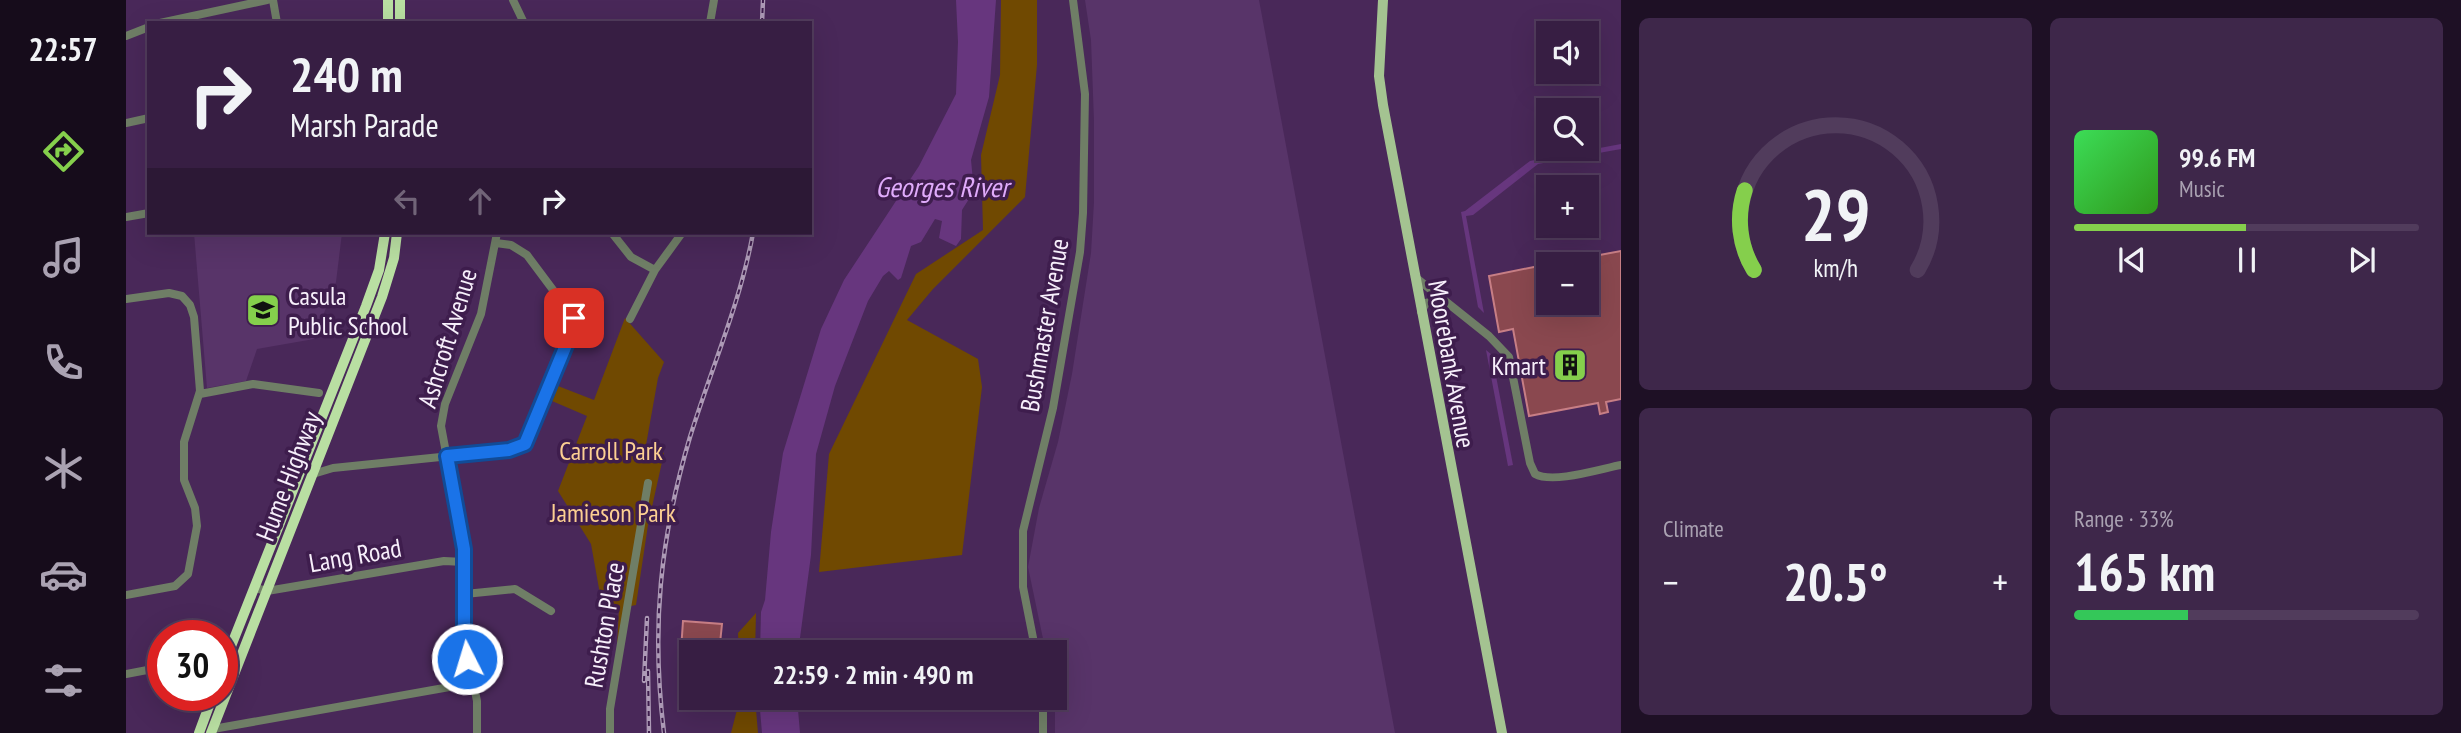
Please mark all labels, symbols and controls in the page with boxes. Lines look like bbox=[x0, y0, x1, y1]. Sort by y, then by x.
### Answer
map controls bbox=[1536, 21, 1599, 315]
button: sound bbox=[1536, 21, 1599, 84]
text: 22:57 bbox=[28, 28, 98, 70]
text: 240 m bbox=[290, 42, 403, 106]
icon: right bbox=[175, 49, 266, 140]
button: search bbox=[1536, 98, 1599, 161]
text: Marsh Parade bbox=[290, 104, 439, 146]
icon: directions bbox=[39, 127, 88, 176]
text: 99.6 FM bbox=[2179, 141, 2255, 174]
text: 29 bbox=[1801, 167, 1870, 261]
water label: Georges River bbox=[875, 168, 1013, 205]
text: Music bbox=[2179, 174, 2225, 203]
button: + bbox=[1536, 175, 1599, 238]
icon: left bbox=[388, 182, 426, 220]
icon: ahead bbox=[461, 182, 499, 220]
icon: right bbox=[534, 182, 572, 220]
icon: music bbox=[39, 233, 88, 282]
street label: Bushmaster Avenue bbox=[1013, 236, 1075, 414]
icon: previous bbox=[2113, 241, 2151, 279]
icon: pause bbox=[2228, 241, 2266, 279]
icon: next bbox=[2343, 241, 2381, 279]
button: − bbox=[1536, 252, 1599, 315]
text: km/h bbox=[1813, 252, 1858, 284]
street label: Ashcroft Avenue bbox=[410, 264, 484, 412]
street label: Moorebank Avenue bbox=[1421, 277, 1483, 451]
place label: Casula Public School bbox=[288, 279, 408, 342]
pin bbox=[544, 288, 604, 348]
school or university icon: Casula Public School bbox=[244, 291, 282, 329]
icon: arrive bbox=[555, 299, 593, 337]
icon: phone bbox=[39, 338, 88, 387]
building icon: Kmart bbox=[1551, 346, 1589, 384]
place label: Kmart bbox=[1492, 349, 1546, 382]
street label: Hume Highway bbox=[248, 406, 328, 545]
park label: Carroll Park bbox=[559, 434, 663, 467]
icon: climate bbox=[39, 444, 88, 493]
park label: Jamieson Park bbox=[549, 496, 676, 529]
text: Range · 33% bbox=[2074, 504, 2174, 533]
text: Climate bbox=[1663, 514, 1724, 543]
street label: Lang Road bbox=[306, 531, 404, 579]
text: 165 km bbox=[2074, 538, 2215, 605]
text: 20.5° bbox=[1783, 548, 1888, 615]
icon: car bbox=[39, 550, 88, 599]
text: − bbox=[1663, 557, 1679, 606]
text: + bbox=[1992, 557, 2008, 606]
street label: Rushton Place bbox=[577, 560, 631, 690]
speed limit sign: 30 bbox=[147, 620, 238, 711]
position arrow bbox=[430, 622, 504, 696]
icon: filters bbox=[39, 656, 88, 705]
text: 22:59 · 2 min · 490 m bbox=[773, 658, 973, 691]

